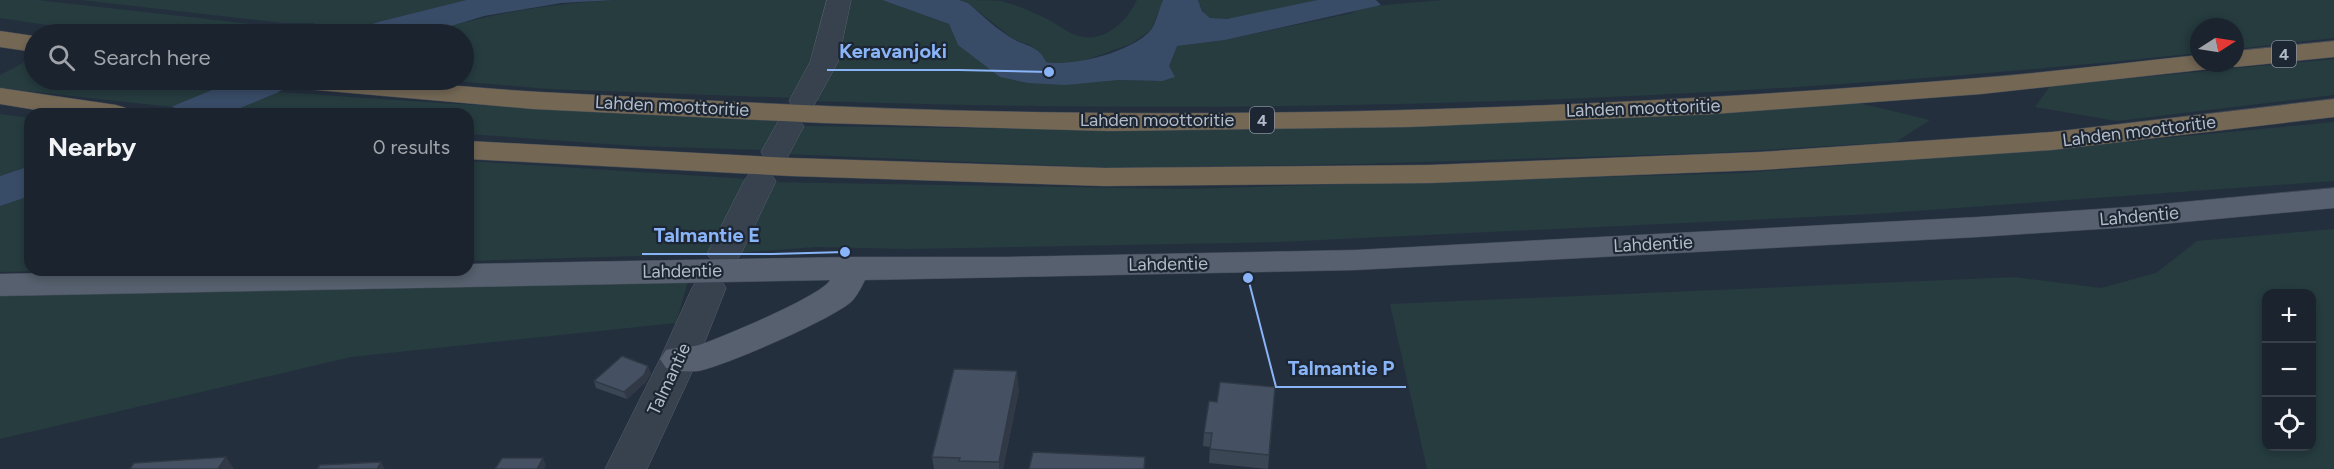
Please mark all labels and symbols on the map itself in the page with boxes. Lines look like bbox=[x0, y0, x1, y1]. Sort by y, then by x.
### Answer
north arrow bbox=[2190, 18, 2244, 72]
callout: Keravanjoki bbox=[827, 32, 959, 70]
text: Keravanjoki bbox=[839, 39, 947, 63]
road number: 4 bbox=[2272, 41, 2296, 67]
street label: Lahden moottoritie bbox=[594, 91, 750, 121]
street label: Lahden moottoritie bbox=[1565, 94, 1721, 122]
road number: 4 bbox=[1250, 107, 1274, 133]
street label: Lahden moottoritie bbox=[1080, 109, 1235, 131]
street label: Lahden moottoritie bbox=[2061, 111, 2217, 151]
street label: Lahdentie bbox=[2098, 202, 2180, 230]
callout: Talmantie E bbox=[642, 216, 772, 254]
text: Talmantie E bbox=[654, 223, 760, 247]
street label: Lahdentie bbox=[1613, 231, 1694, 257]
street label: Lahdentie bbox=[1128, 252, 1208, 276]
street label: Lahdentie bbox=[642, 259, 722, 283]
street label: Talmantie bbox=[643, 339, 695, 419]
callout: Talmantie P bbox=[1276, 349, 1406, 387]
text: Talmantie P bbox=[1288, 356, 1394, 380]

